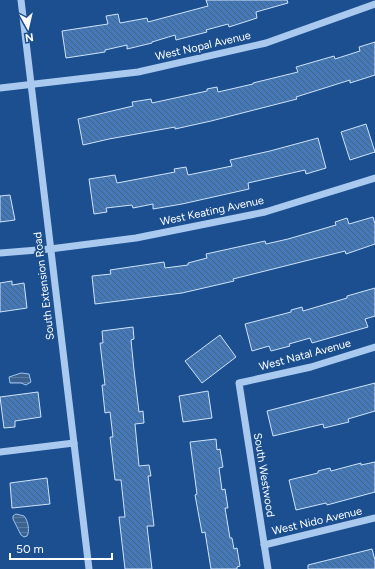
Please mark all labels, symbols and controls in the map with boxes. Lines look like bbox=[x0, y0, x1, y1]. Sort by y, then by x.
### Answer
north arrow bbox=[8, 8, 48, 48]
street label: West Nopal Avenue bbox=[154, 29, 252, 63]
text: N bbox=[24, 30, 34, 44]
street label: West Keating Avenue bbox=[159, 194, 265, 228]
street label: South Extension Road bbox=[31, 231, 57, 341]
street label: West Natal Avenue bbox=[258, 337, 352, 373]
street label: South Westwood bbox=[251, 432, 277, 518]
street label: West Nido Avenue bbox=[271, 504, 363, 538]
scale bar bbox=[10, 535, 112, 561]
text: 50 m bbox=[16, 542, 44, 556]

